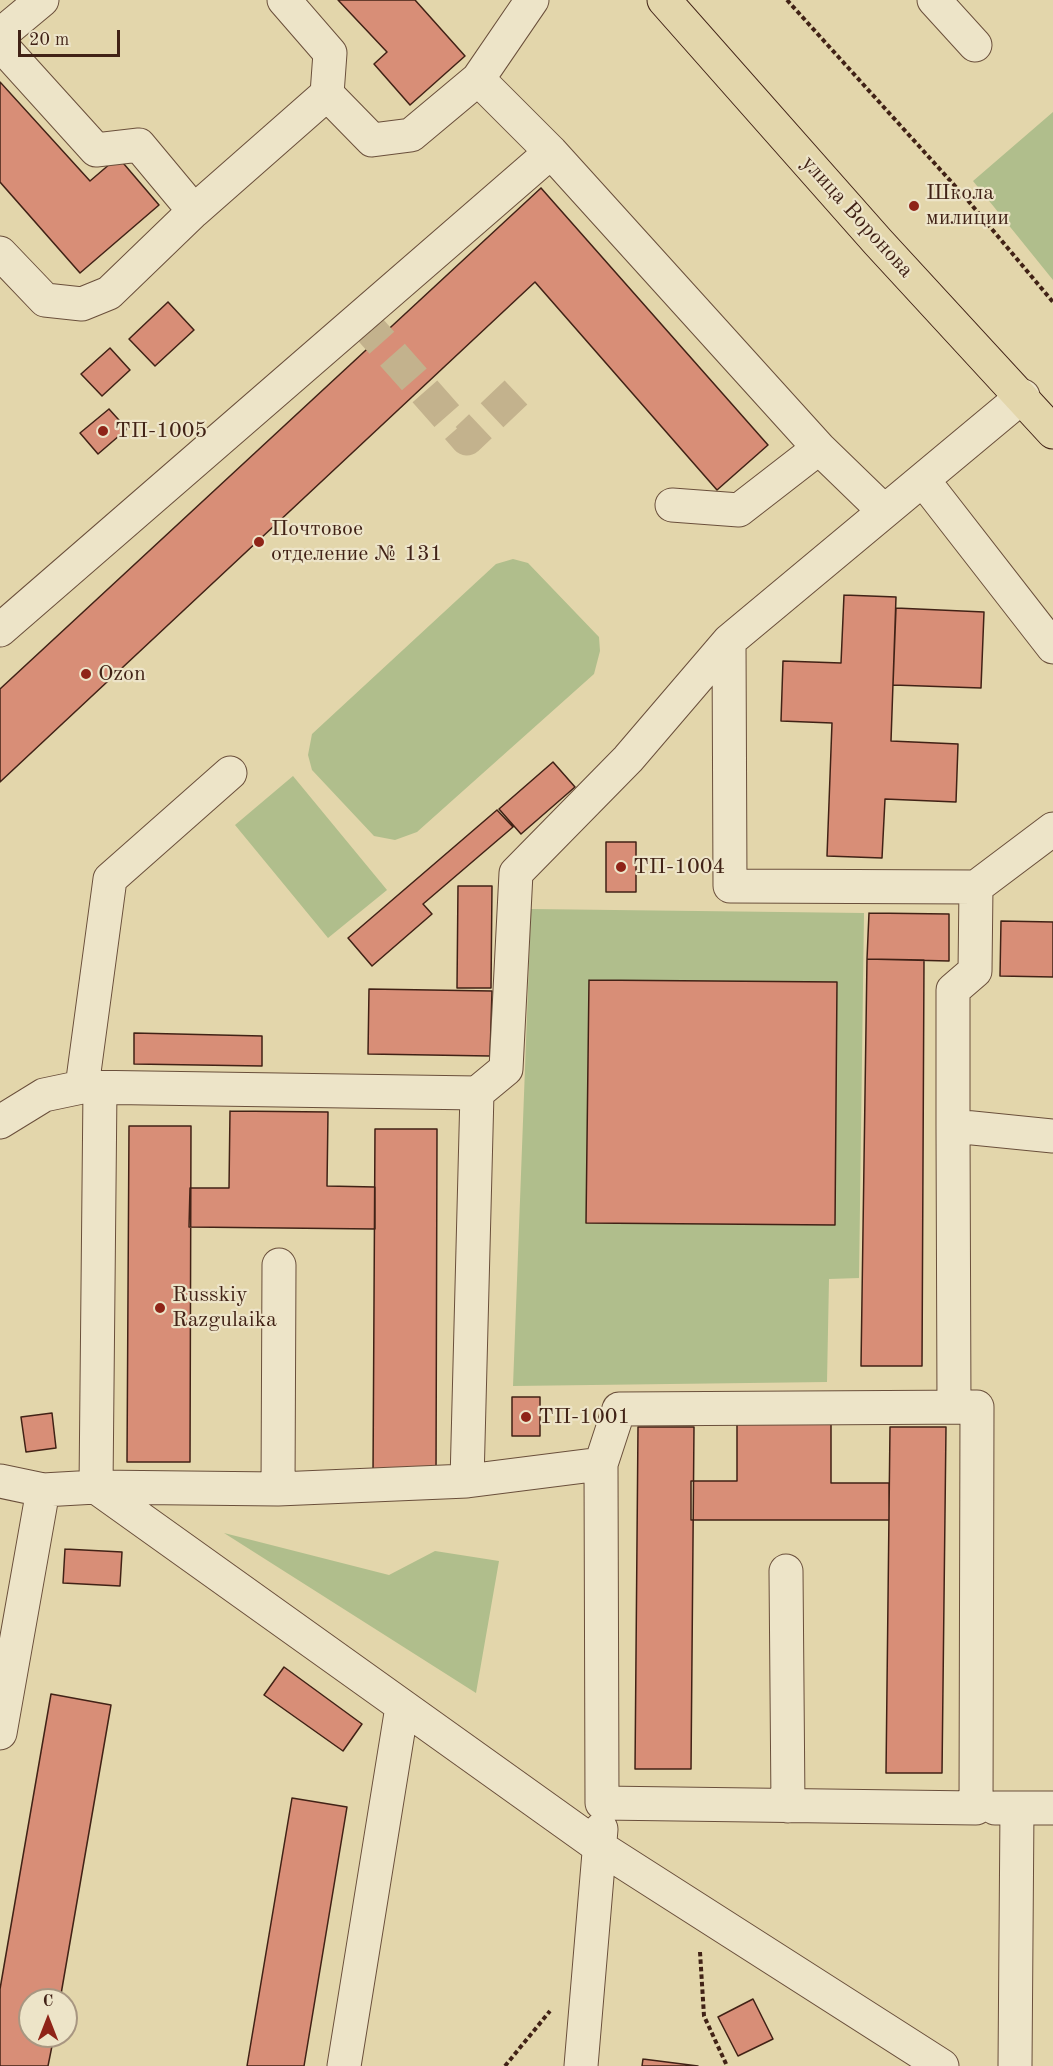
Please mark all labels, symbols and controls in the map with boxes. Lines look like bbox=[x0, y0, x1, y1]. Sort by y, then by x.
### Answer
scale bar bbox=[21, 18, 123, 56]
text: 20 m bbox=[29, 31, 69, 49]
street label: улица Воронова bbox=[795, 150, 919, 284]
place label: Школа милиции bbox=[926, 180, 1009, 231]
marker: Школа милиции bbox=[907, 199, 921, 213]
place label: ТП-1005 bbox=[115, 418, 207, 444]
marker: ТП-1005 bbox=[96, 424, 110, 438]
place label: Почтовое отделение № 131 bbox=[271, 516, 443, 568]
marker: Почтовое отделение № 131 bbox=[252, 535, 266, 549]
place label: Ozon bbox=[98, 661, 146, 687]
marker: Ozon bbox=[79, 667, 93, 681]
place label: ТП-1004 bbox=[633, 854, 725, 880]
marker: ТП-1004 bbox=[614, 860, 628, 874]
place label: Russkiy Razgulaika bbox=[172, 1282, 277, 1334]
marker: Russkiy Razgulaika bbox=[153, 1301, 167, 1315]
place label: ТП-1001 bbox=[538, 1404, 630, 1430]
marker: ТП-1001 bbox=[519, 1410, 533, 1424]
north arrow bbox=[18, 1988, 78, 2048]
text: С bbox=[43, 1994, 53, 2010]

